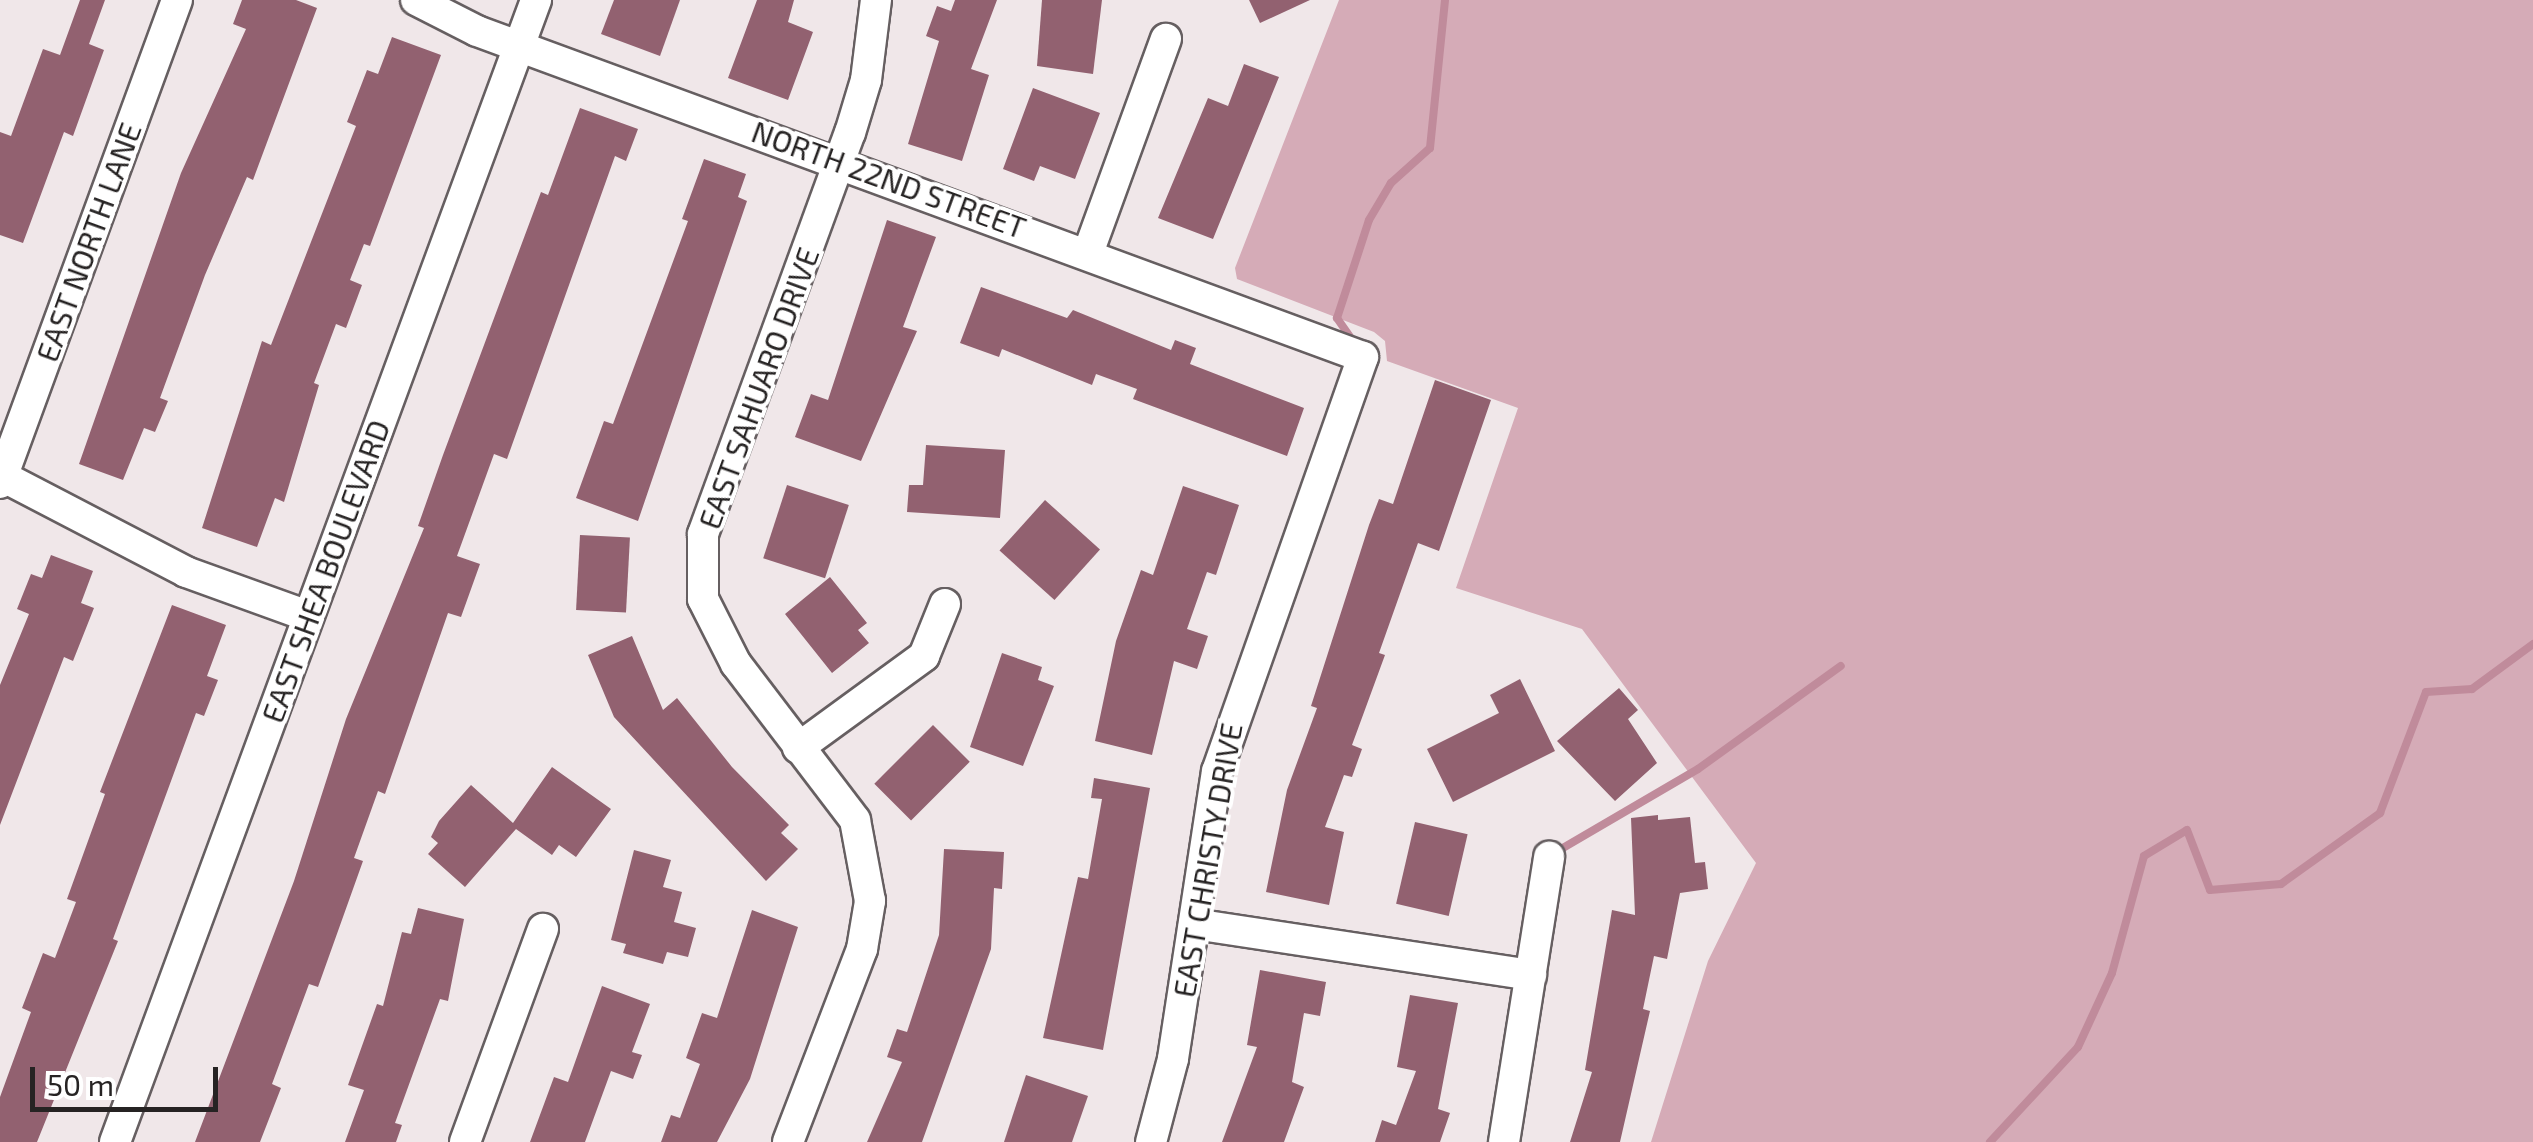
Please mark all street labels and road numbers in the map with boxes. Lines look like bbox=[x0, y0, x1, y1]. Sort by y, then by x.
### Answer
street label: NORTH 22ND STREET bbox=[747, 113, 1031, 245]
street label: EAST NORTH LANE bbox=[28, 117, 148, 367]
street label: EAST SAHUARO DRIVE bbox=[690, 242, 826, 534]
street label: EAST SHEA BOULEVARD bbox=[253, 414, 397, 728]
street label: EAST CHRISTY DRIVE bbox=[1165, 719, 1249, 1001]

